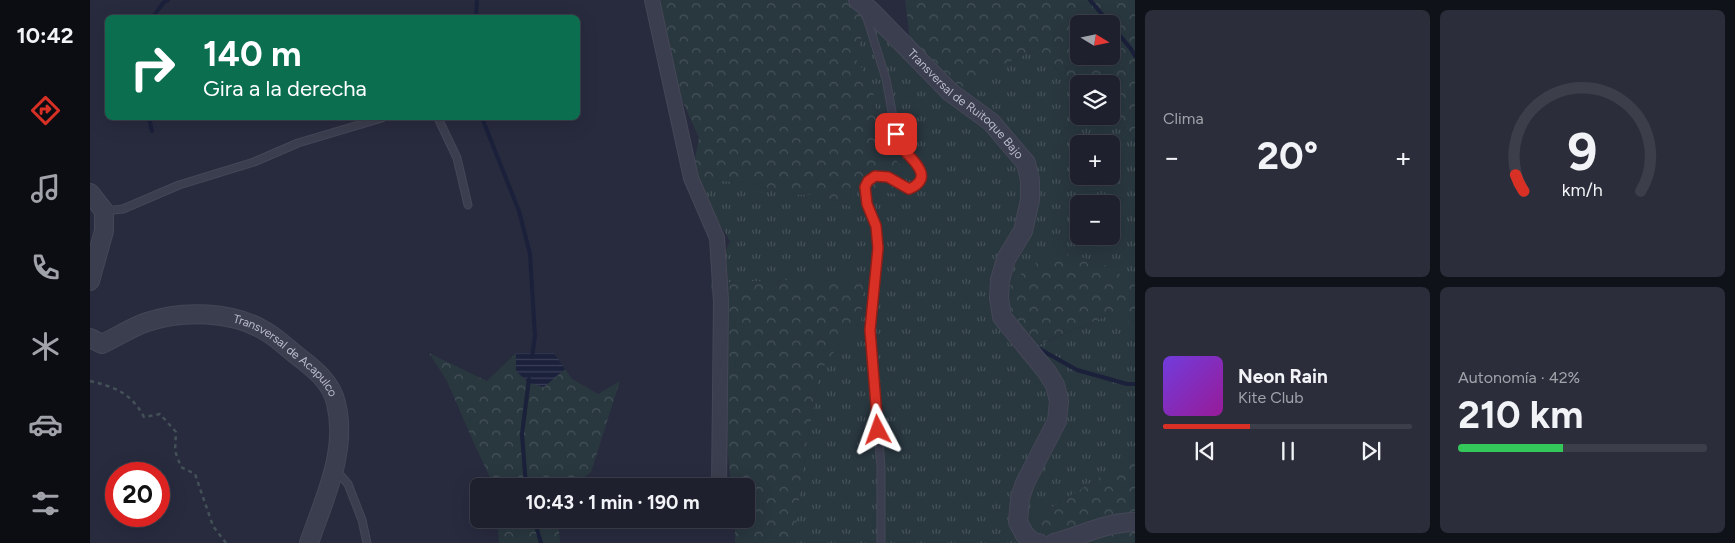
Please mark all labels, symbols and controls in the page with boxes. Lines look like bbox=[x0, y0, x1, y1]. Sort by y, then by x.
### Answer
north arrow bbox=[1070, 15, 1120, 65]
map controls bbox=[1070, 15, 1120, 245]
text: 10:42 bbox=[17, 22, 73, 49]
text: 140 m bbox=[203, 33, 301, 75]
icon: right bbox=[120, 35, 185, 100]
street label: Transversal de Ruitoque Bajo bbox=[905, 46, 1026, 162]
text: Gira a la derecha bbox=[203, 75, 367, 102]
button: layers bbox=[1070, 75, 1120, 125]
icon: directions bbox=[28, 93, 63, 128]
text: Clima bbox=[1163, 109, 1204, 128]
pin bbox=[875, 113, 917, 155]
icon: arrive bbox=[882, 120, 910, 148]
text: 9 bbox=[1567, 121, 1598, 183]
text: 20° bbox=[1257, 133, 1318, 179]
button: + bbox=[1070, 135, 1120, 185]
text: − bbox=[1163, 140, 1180, 174]
text: + bbox=[1395, 140, 1412, 174]
icon: music bbox=[28, 171, 63, 206]
text: km/h bbox=[1562, 179, 1603, 200]
button: − bbox=[1070, 195, 1120, 245]
icon: phone bbox=[28, 250, 63, 285]
street label: Transversal de Acapulco bbox=[232, 312, 340, 399]
icon: climate bbox=[28, 329, 63, 364]
text: Neon Rain bbox=[1238, 365, 1328, 388]
text: Autonomía · 42% bbox=[1458, 368, 1580, 387]
text: Kite Club bbox=[1238, 388, 1304, 407]
text: 210 km bbox=[1458, 392, 1583, 438]
position arrow bbox=[851, 403, 903, 455]
icon: car bbox=[28, 407, 63, 442]
icon: previous bbox=[1191, 437, 1219, 465]
icon: pause bbox=[1274, 437, 1302, 465]
icon: next bbox=[1357, 437, 1385, 465]
speed limit sign: 20 bbox=[105, 462, 170, 527]
icon: filters bbox=[28, 486, 63, 521]
text: 10:43 · 1 min · 190 m bbox=[526, 491, 699, 514]

